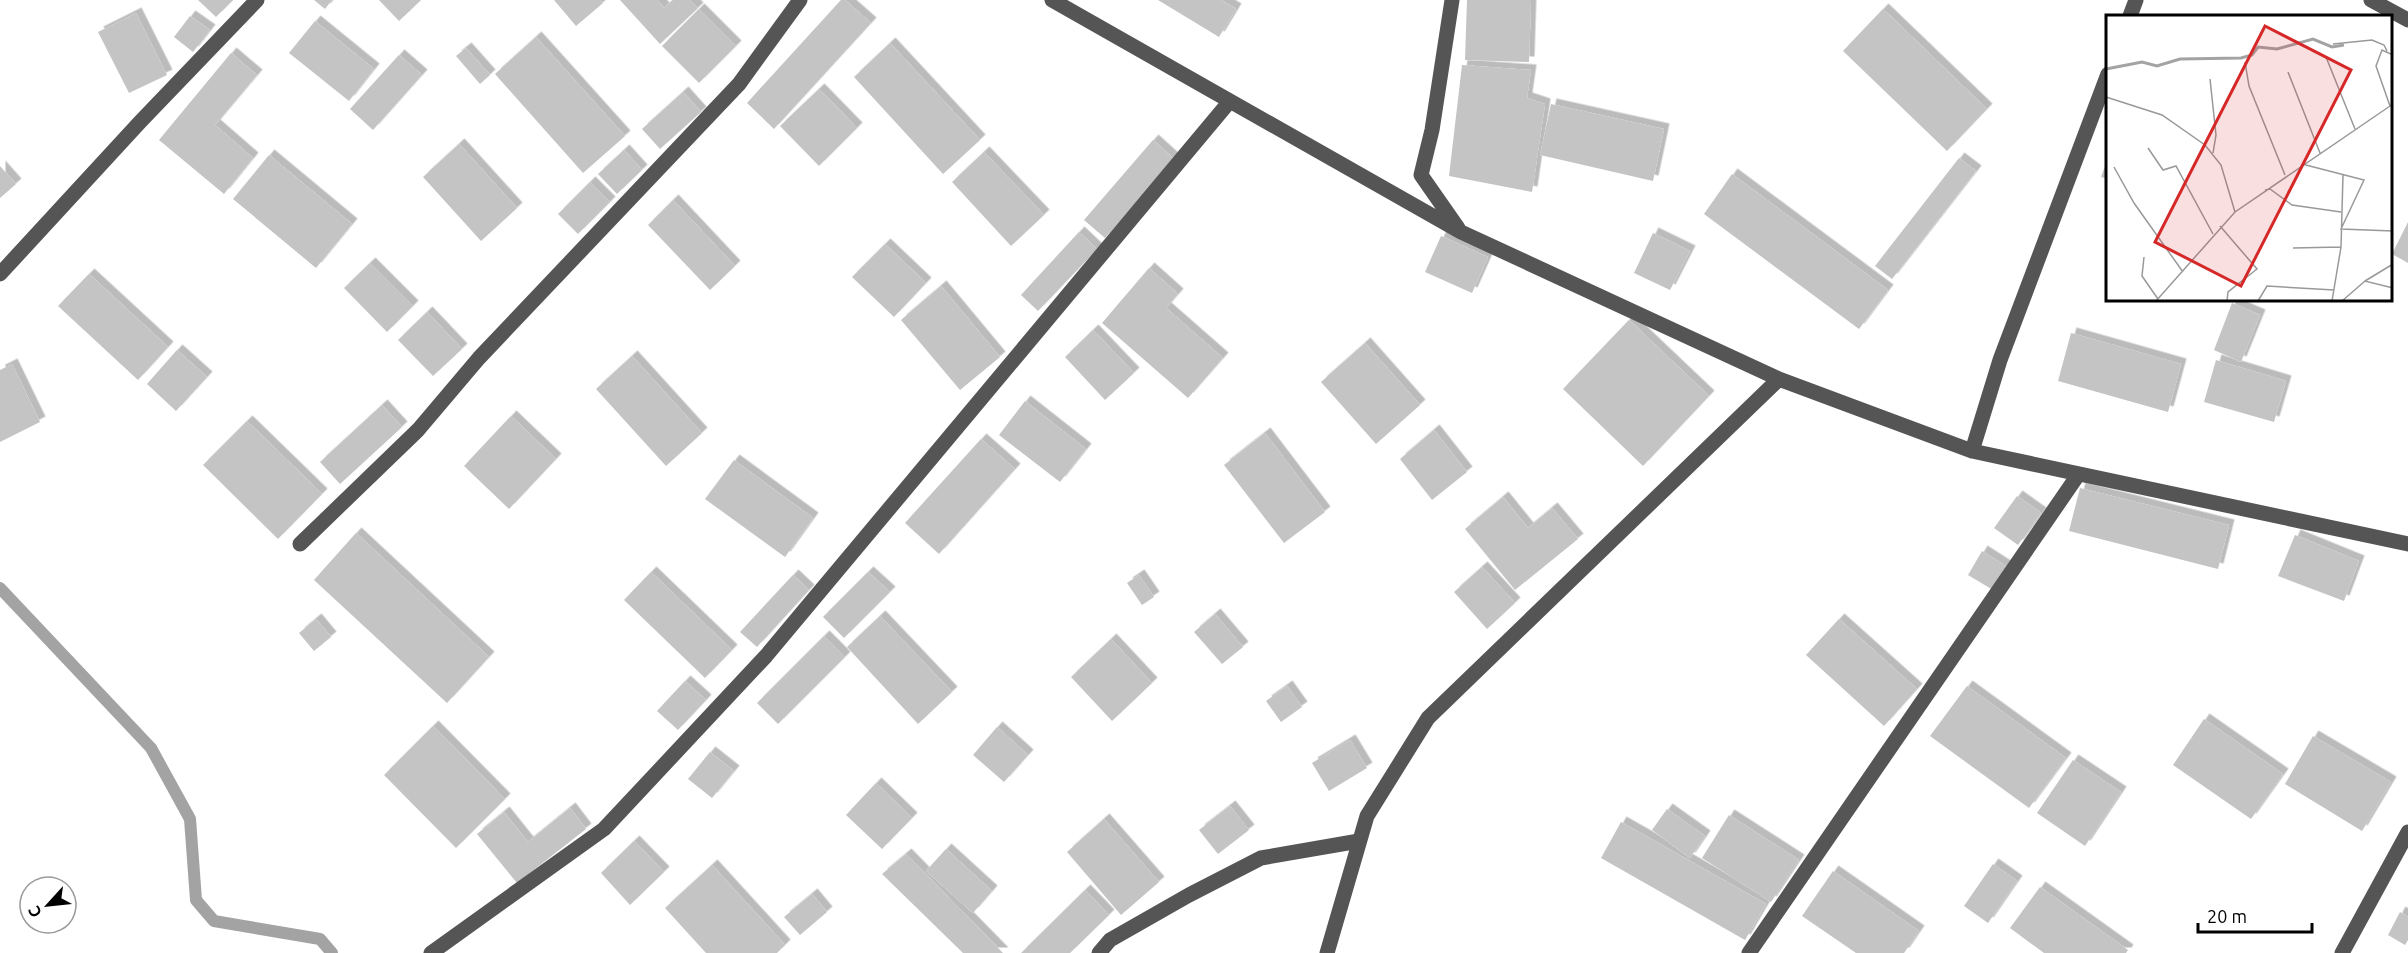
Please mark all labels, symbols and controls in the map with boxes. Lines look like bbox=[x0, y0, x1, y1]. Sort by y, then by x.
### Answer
inset map bbox=[2106, 15, 2393, 302]
north arrow bbox=[18, 875, 78, 935]
scale bar bbox=[2198, 896, 2312, 934]
text: С bbox=[24, 903, 45, 920]
text: 20 m bbox=[2207, 906, 2247, 926]

